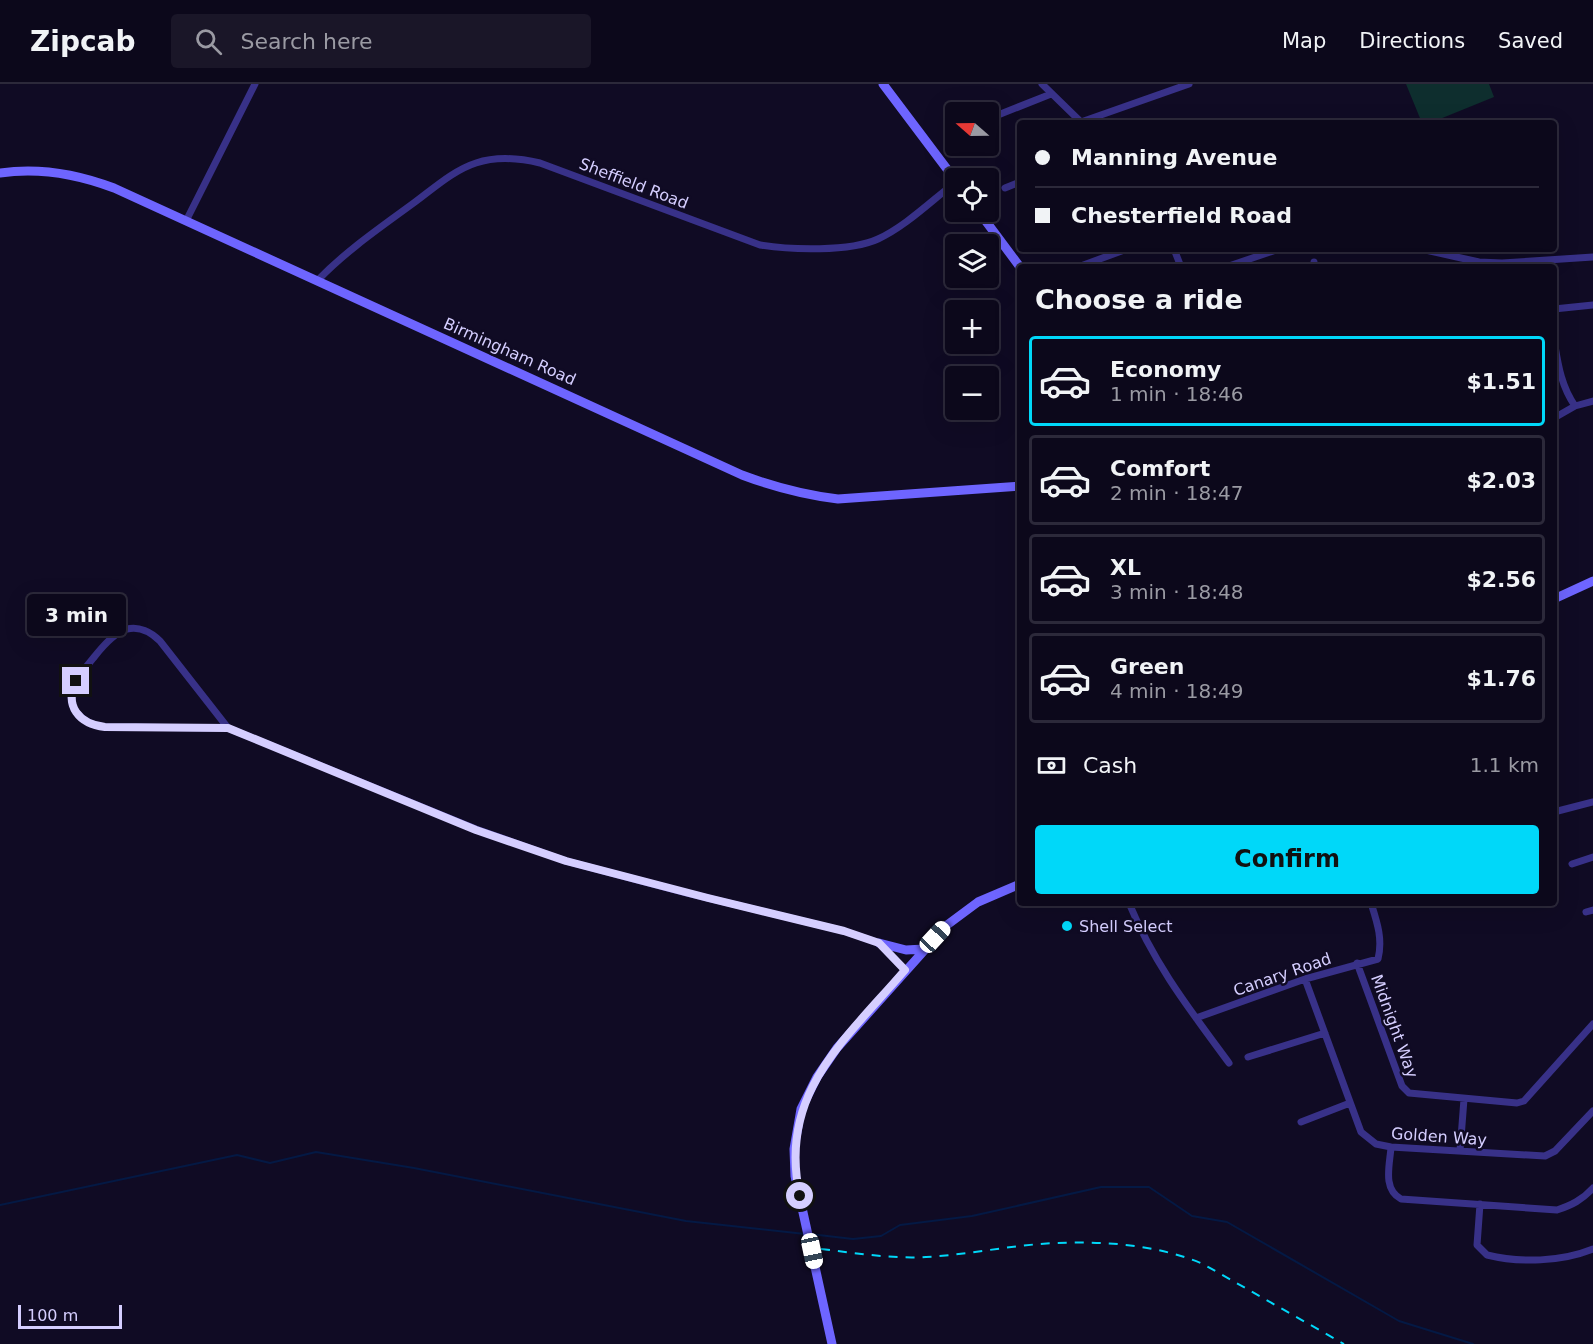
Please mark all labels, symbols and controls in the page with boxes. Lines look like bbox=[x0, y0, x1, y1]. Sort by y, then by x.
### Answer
search box bbox=[171, 14, 591, 68]
text: Zipcab bbox=[30, 25, 135, 58]
icon: search bbox=[192, 25, 225, 58]
text: Search here bbox=[240, 29, 373, 54]
text: Map bbox=[1282, 29, 1326, 53]
text: Directions bbox=[1359, 29, 1465, 53]
text: Saved bbox=[1498, 29, 1563, 53]
north arrow bbox=[945, 102, 999, 156]
map controls bbox=[945, 102, 999, 420]
text: Manning Avenue bbox=[1071, 145, 1277, 170]
street label: Sheffield Road bbox=[577, 154, 691, 213]
button: locate bbox=[945, 168, 999, 222]
text: Chesterfield Road bbox=[1071, 203, 1292, 228]
button: layers bbox=[945, 234, 999, 288]
text: Choose a ride bbox=[1035, 284, 1243, 315]
button: + bbox=[945, 300, 999, 354]
street label: Birmingham Road bbox=[441, 314, 579, 389]
icon: car bbox=[1038, 354, 1092, 408]
text: Economy bbox=[1110, 357, 1221, 382]
button: − bbox=[945, 366, 999, 420]
text: $1.51 bbox=[1466, 369, 1536, 394]
text: 1 min · 18:46 bbox=[1110, 382, 1244, 406]
icon: car bbox=[1038, 453, 1092, 507]
text: Comfort bbox=[1110, 456, 1210, 481]
text: $2.03 bbox=[1466, 468, 1536, 493]
text: 2 min · 18:47 bbox=[1110, 481, 1244, 505]
icon: car bbox=[1038, 552, 1092, 606]
text: XL bbox=[1110, 555, 1141, 580]
text: $2.56 bbox=[1466, 567, 1536, 592]
text: 3 min · 18:48 bbox=[1110, 580, 1244, 604]
callout: 3 min bbox=[26, 594, 125, 636]
text: 3 min bbox=[45, 603, 108, 627]
icon: car bbox=[1038, 651, 1092, 705]
text: Green bbox=[1110, 654, 1184, 679]
text: $1.76 bbox=[1466, 666, 1536, 691]
route end bbox=[62, 667, 89, 694]
text: 4 min · 18:49 bbox=[1110, 679, 1244, 703]
icon: cash bbox=[1035, 749, 1068, 782]
text: Cash bbox=[1083, 753, 1137, 778]
text: 1.1 km bbox=[1470, 753, 1539, 777]
button: Confirm bbox=[1035, 825, 1539, 894]
place label: Shell Select bbox=[1079, 917, 1172, 936]
car bbox=[916, 918, 954, 956]
marker: Shell Select bbox=[1060, 919, 1074, 933]
street label: Canary Road bbox=[1231, 949, 1334, 1000]
street label: Midnight Way bbox=[1367, 972, 1422, 1081]
street label: Golden Way bbox=[1390, 1124, 1487, 1149]
route start bbox=[786, 1182, 813, 1209]
car bbox=[799, 1232, 825, 1270]
scale bar bbox=[18, 1302, 122, 1330]
text: 100 m bbox=[27, 1306, 78, 1325]

